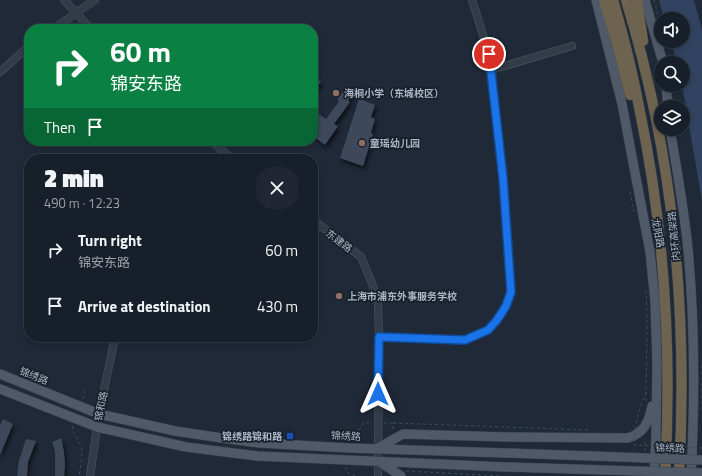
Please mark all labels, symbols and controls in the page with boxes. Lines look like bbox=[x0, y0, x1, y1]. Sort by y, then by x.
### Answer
map controls bbox=[654, 12, 690, 136]
button: sound bbox=[654, 12, 690, 48]
text: 60 m bbox=[110, 30, 171, 73]
pin bbox=[472, 37, 506, 71]
icon: right bbox=[44, 40, 96, 92]
icon: arrive bbox=[478, 43, 500, 65]
button: search bbox=[654, 56, 690, 92]
text: 锦安东路 bbox=[110, 70, 182, 97]
place label: 海桐小学（东城校区） bbox=[344, 86, 444, 101]
marker: 海桐小学（东城校区） bbox=[331, 88, 341, 98]
button: layers bbox=[654, 100, 690, 136]
text: Then bbox=[44, 116, 76, 139]
icon: arrive bbox=[84, 116, 106, 138]
place label: 童瑶幼儿园 bbox=[370, 136, 420, 151]
marker: 童瑶幼儿园 bbox=[357, 138, 367, 148]
text: 2 min bbox=[44, 160, 104, 196]
button: close bbox=[256, 167, 298, 209]
text: 490 m · 12:23 bbox=[44, 193, 120, 213]
street label: 内环高架路 bbox=[664, 210, 684, 262]
street label: 龙阳路 bbox=[648, 217, 668, 249]
street label: 东建路 bbox=[323, 226, 355, 256]
text: Turn right bbox=[78, 229, 142, 252]
icon: right bbox=[44, 239, 66, 261]
text: 60 m bbox=[265, 239, 298, 262]
text: 锦安东路 bbox=[78, 252, 130, 272]
place label: 上海市浦东外事服务学校 bbox=[347, 289, 457, 304]
marker: 上海市浦东外事服务学校 bbox=[334, 291, 344, 301]
icon: arrive bbox=[44, 295, 66, 317]
text: Arrive at destination bbox=[78, 295, 211, 318]
text: 430 m bbox=[257, 295, 298, 318]
street label: 锦绣路 bbox=[17, 363, 51, 389]
position arrow bbox=[357, 373, 399, 415]
street label: 锦和路 bbox=[91, 390, 111, 422]
street label: 锦绣路 bbox=[331, 428, 361, 444]
place label: 锦绣路锦和路 bbox=[222, 429, 283, 444]
marker: 锦绣路锦和路 bbox=[285, 431, 295, 441]
street label: 锦绣路 bbox=[655, 440, 685, 456]

